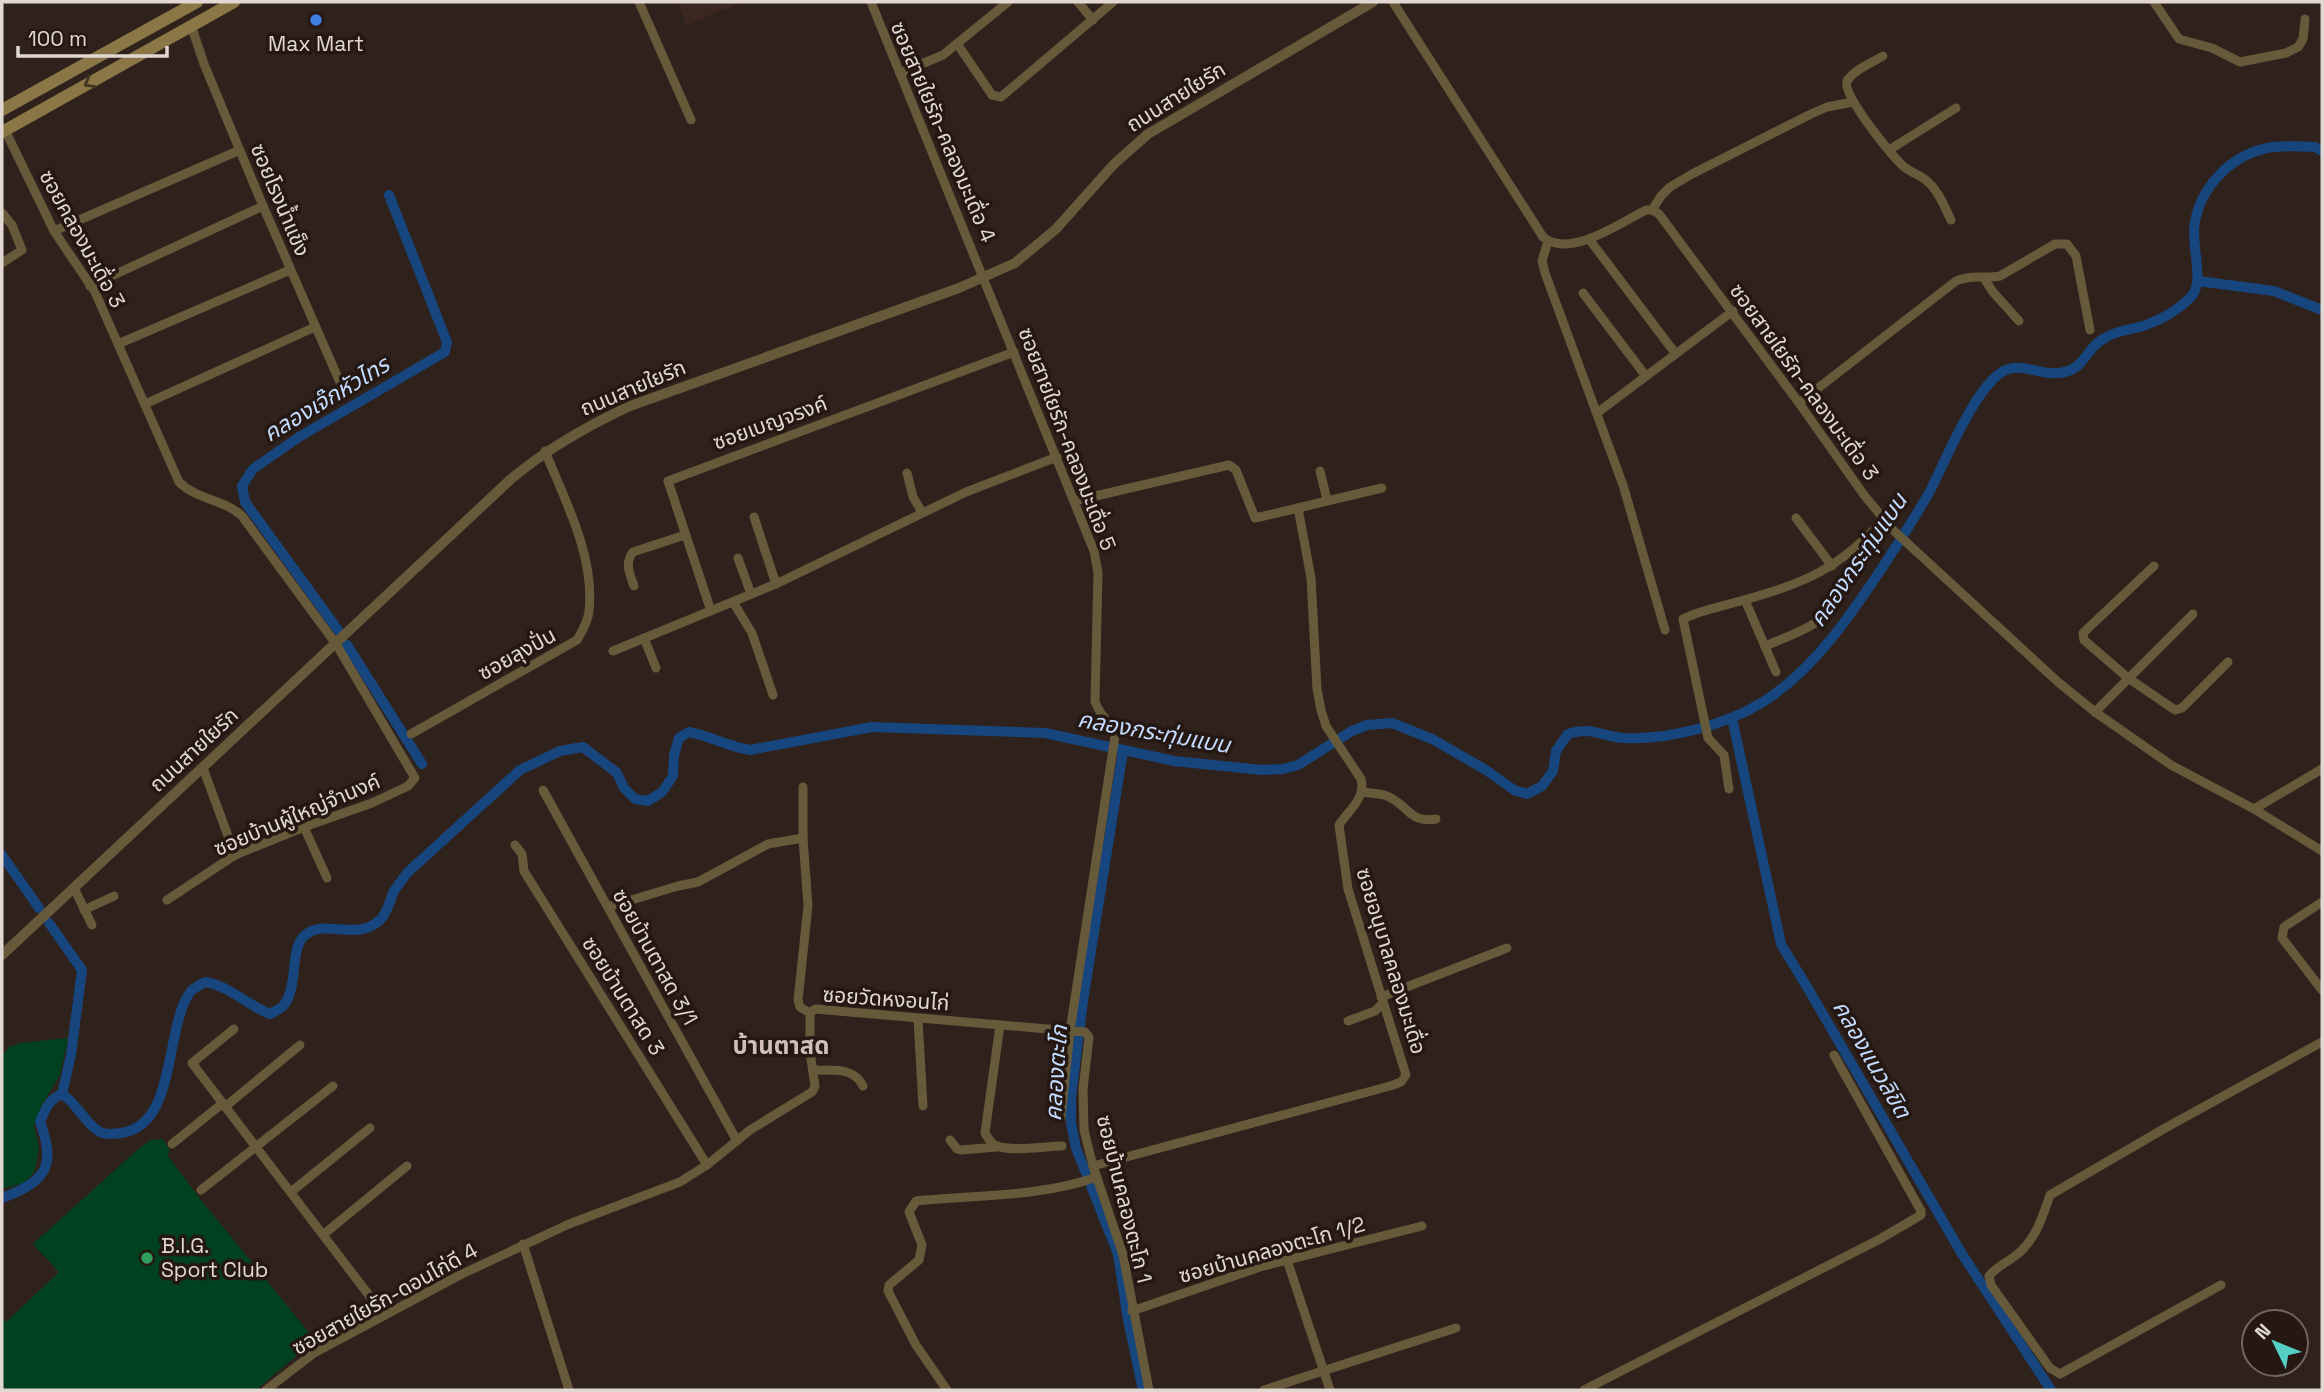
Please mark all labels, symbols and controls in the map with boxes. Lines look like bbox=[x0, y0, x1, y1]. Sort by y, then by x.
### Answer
marker: Max Mart bbox=[308, 12, 324, 28]
scale bar bbox=[18, 14, 166, 58]
street label: ซอยสายใยรัก-คลองมะเดื่อ 4 bbox=[885, 17, 1003, 246]
text: 100 m bbox=[28, 25, 87, 52]
place label: Max Mart bbox=[268, 30, 364, 57]
street label: ถนนสายใยรัก bbox=[1121, 55, 1230, 138]
one-way arrow bbox=[84, 75, 96, 88]
street label: ซอยโรงน้ำแข็ง bbox=[245, 139, 317, 260]
street label: ซอยคลองมะเดื่อ 3 bbox=[33, 165, 132, 312]
street label: ซอยสายใยรัก-คลองมะเดื่อ 3 bbox=[1724, 277, 1886, 485]
street label: ซอยสายใยรัก-คลองมะเดื่อ 5 bbox=[1012, 323, 1123, 554]
water label: คลองเจ๊กหัวไทร bbox=[257, 349, 396, 448]
street label: ถนนสายใยรัก bbox=[576, 353, 690, 422]
street label: ซอยเบญจรงค์ bbox=[709, 389, 831, 456]
water label: คลองกระทุ่มแบน bbox=[1802, 486, 1915, 632]
street label: ซอยลุงปั่น bbox=[473, 621, 561, 686]
street label: ถนนสายใยรัก bbox=[143, 702, 244, 798]
water label: คลองกระทุ่มแบน bbox=[1075, 704, 1235, 761]
street label: ซอยบ้านผู้ใหญ่จำนงค์ bbox=[210, 767, 384, 862]
street label: ซอยอนุบาลคลองมะเดื่อ bbox=[1350, 864, 1434, 1057]
street label: ซอยบ้านตาสด 3/1 bbox=[607, 885, 703, 1029]
street label: ซอยบ้านตาสด 3 bbox=[576, 932, 670, 1060]
street label: ซอยวัดหงอนไก่ bbox=[822, 981, 950, 1016]
water label: คลองแนวลิขิต bbox=[1826, 995, 1919, 1125]
water label: คลองตะโก bbox=[1038, 1023, 1074, 1122]
district label: บ้านตาสด bbox=[733, 1030, 829, 1061]
street label: ซอยบ้านคลองตะโก 1 bbox=[1091, 1112, 1158, 1286]
street label: ซอยบ้านคลองตะโก 1/2 bbox=[1176, 1210, 1368, 1289]
place label: B.I.G. Sport Club bbox=[161, 1232, 268, 1283]
street label: ซอยสายใยรัก-ดอนไก่ดี 4 bbox=[287, 1236, 482, 1361]
marker: B.I.G. Sport Club bbox=[139, 1250, 155, 1266]
north arrow bbox=[2240, 1308, 2310, 1378]
text: N bbox=[2249, 1319, 2276, 1345]

